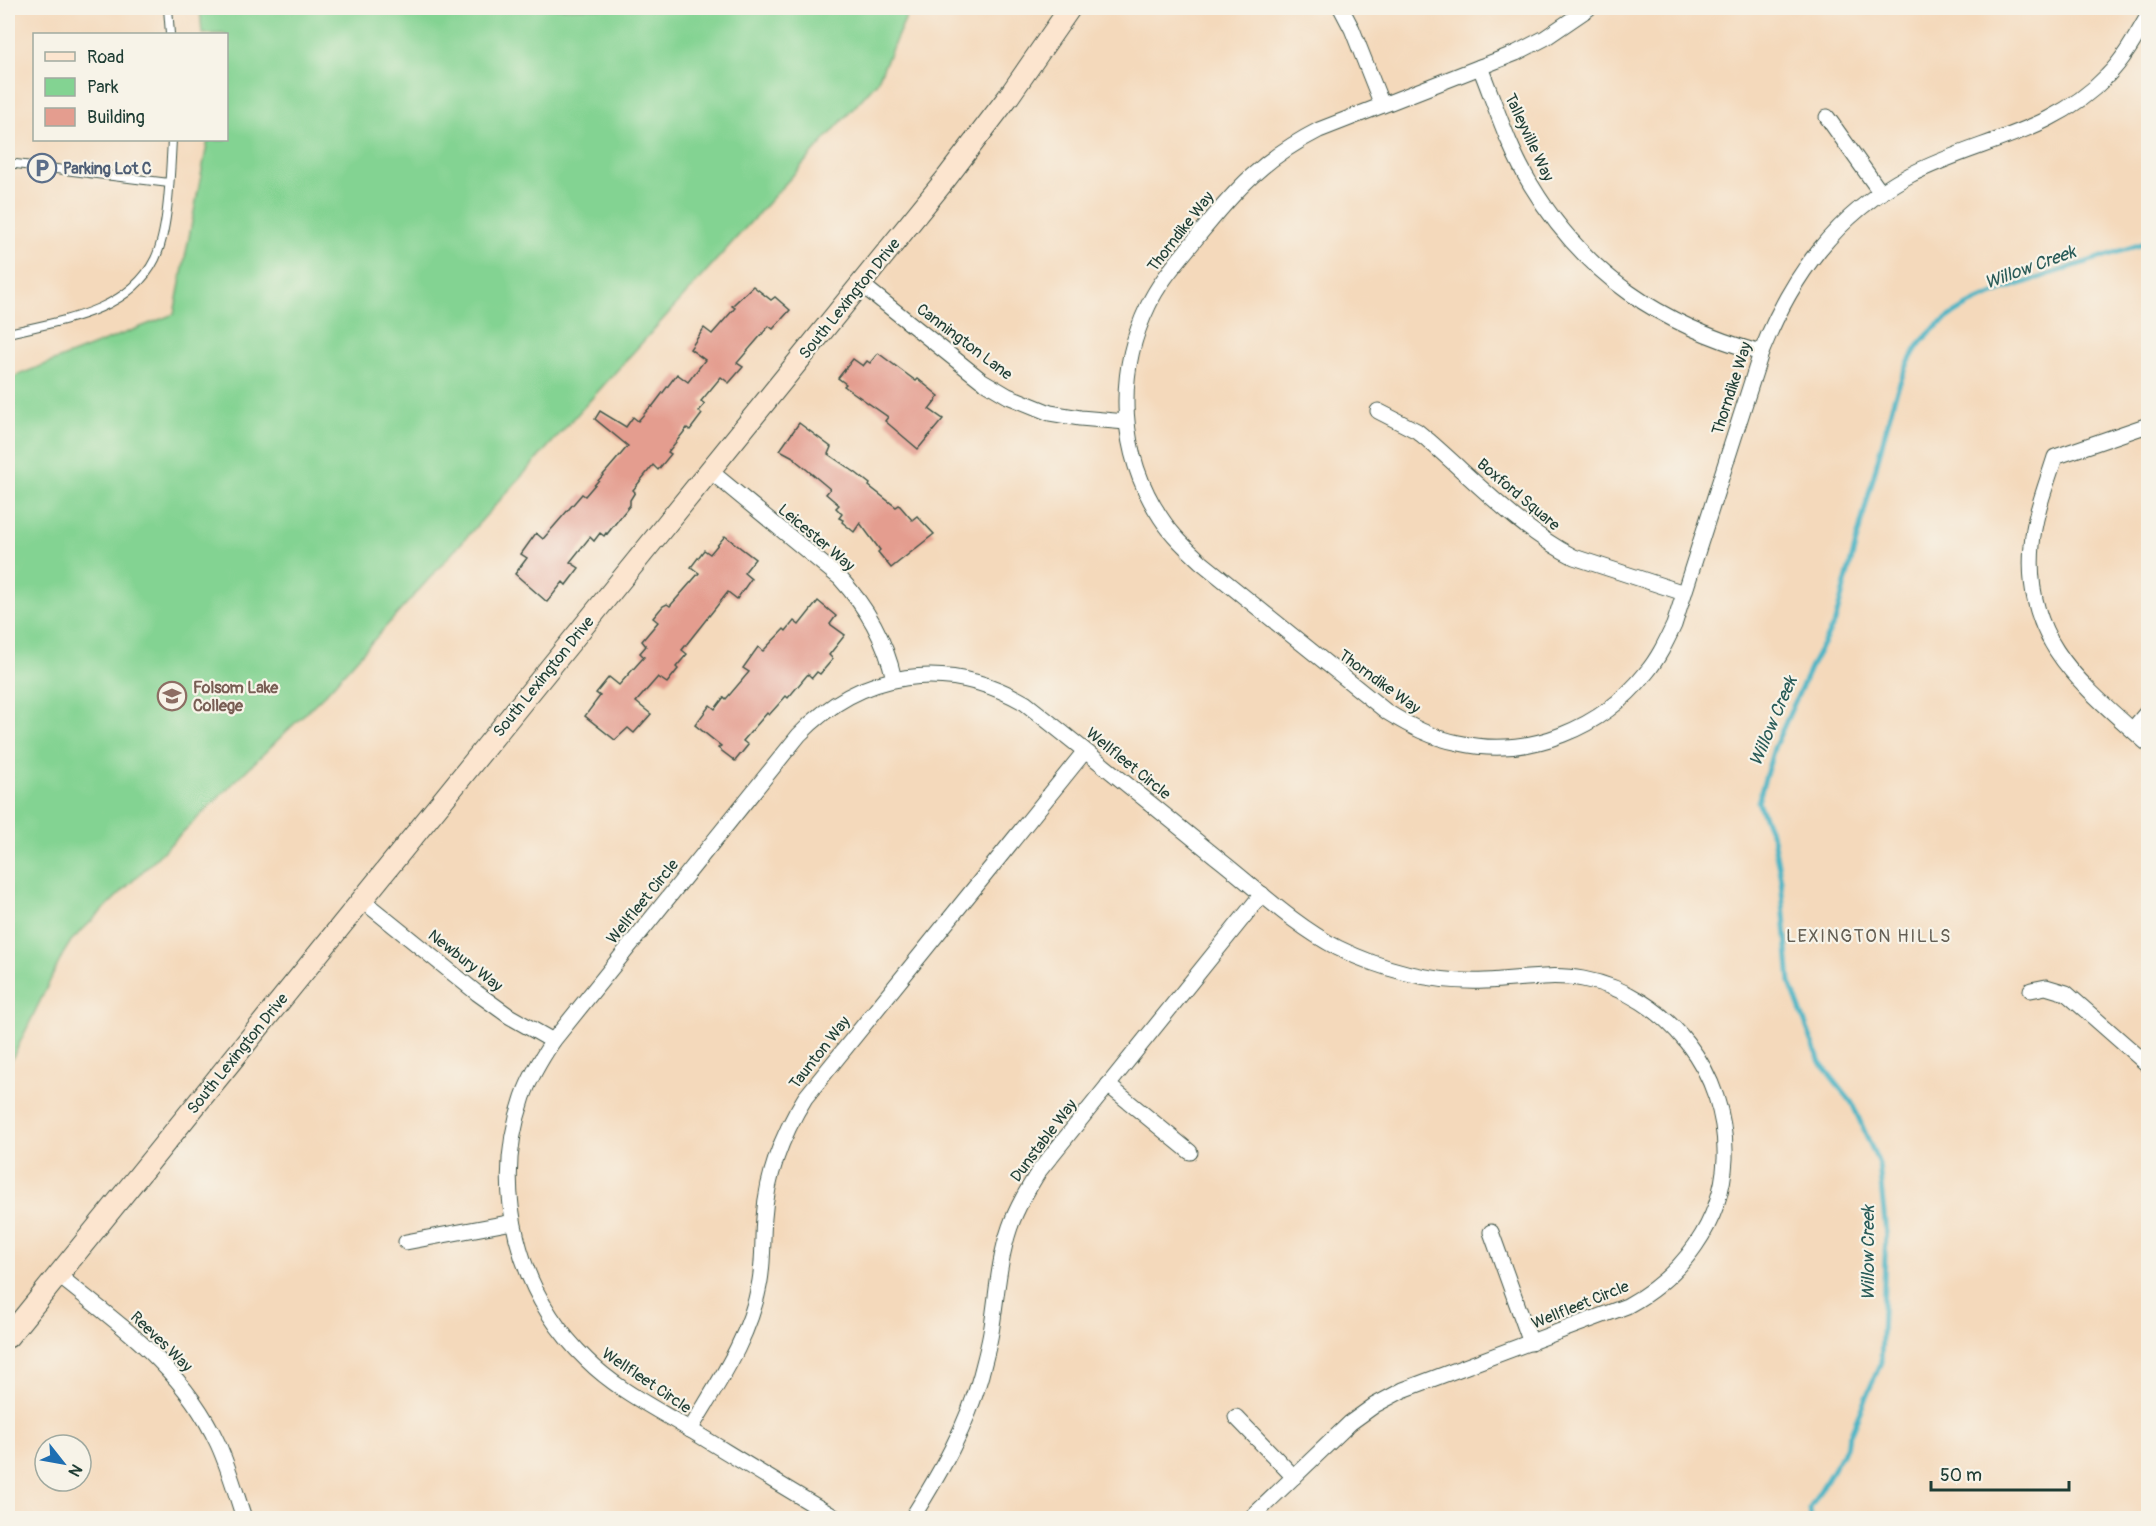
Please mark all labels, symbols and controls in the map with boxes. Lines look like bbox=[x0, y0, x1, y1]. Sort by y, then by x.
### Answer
legend bbox=[33, 33, 228, 141]
text: Road bbox=[87, 46, 124, 69]
text: Park bbox=[87, 76, 119, 99]
street label: Talleyville Way bbox=[1500, 90, 1558, 185]
text: Building bbox=[87, 106, 145, 129]
parking icon: Parking Lot C bbox=[26, 152, 58, 184]
place label: Parking Lot C bbox=[63, 159, 152, 179]
street label: Thorndike Way bbox=[1143, 187, 1218, 276]
street label: South Lexington Drive bbox=[795, 234, 905, 363]
water label: Willow Creek bbox=[1982, 240, 2080, 295]
street label: Cannington Lane bbox=[912, 299, 1016, 384]
street label: Thorndike Way bbox=[1708, 339, 1756, 437]
street label: Boxford Square bbox=[1473, 454, 1564, 535]
street label: Leicester Way bbox=[774, 500, 859, 576]
street label: South Lexington Drive bbox=[489, 612, 599, 741]
street label: Thorndike Way bbox=[1335, 645, 1424, 718]
water label: Willow Creek bbox=[1744, 672, 1803, 769]
place label: Folsom Lake College bbox=[193, 678, 279, 716]
school or university icon: Folsom Lake College bbox=[156, 680, 188, 712]
street label: Wellfleet Circle bbox=[1082, 723, 1175, 804]
street label: Wellfleet Circle bbox=[602, 855, 683, 948]
street label: Newbury Way bbox=[424, 925, 507, 996]
district label: LEXINGTON HILLS bbox=[1786, 925, 1952, 948]
street label: South Lexington Drive bbox=[183, 989, 293, 1118]
street label: Taunton Way bbox=[785, 1012, 855, 1093]
street label: Dunstable Way bbox=[1006, 1095, 1082, 1186]
water label: Willow Creek bbox=[1857, 1204, 1880, 1301]
street label: Wellfleet Circle bbox=[1529, 1276, 1632, 1334]
street label: Reeves Way bbox=[126, 1307, 197, 1376]
street label: Wellfleet Circle bbox=[598, 1344, 695, 1418]
north arrow bbox=[33, 1433, 93, 1493]
scale bar bbox=[1931, 1454, 2069, 1492]
text: N bbox=[64, 1460, 86, 1480]
text: 50 m bbox=[1940, 1464, 1982, 1487]

